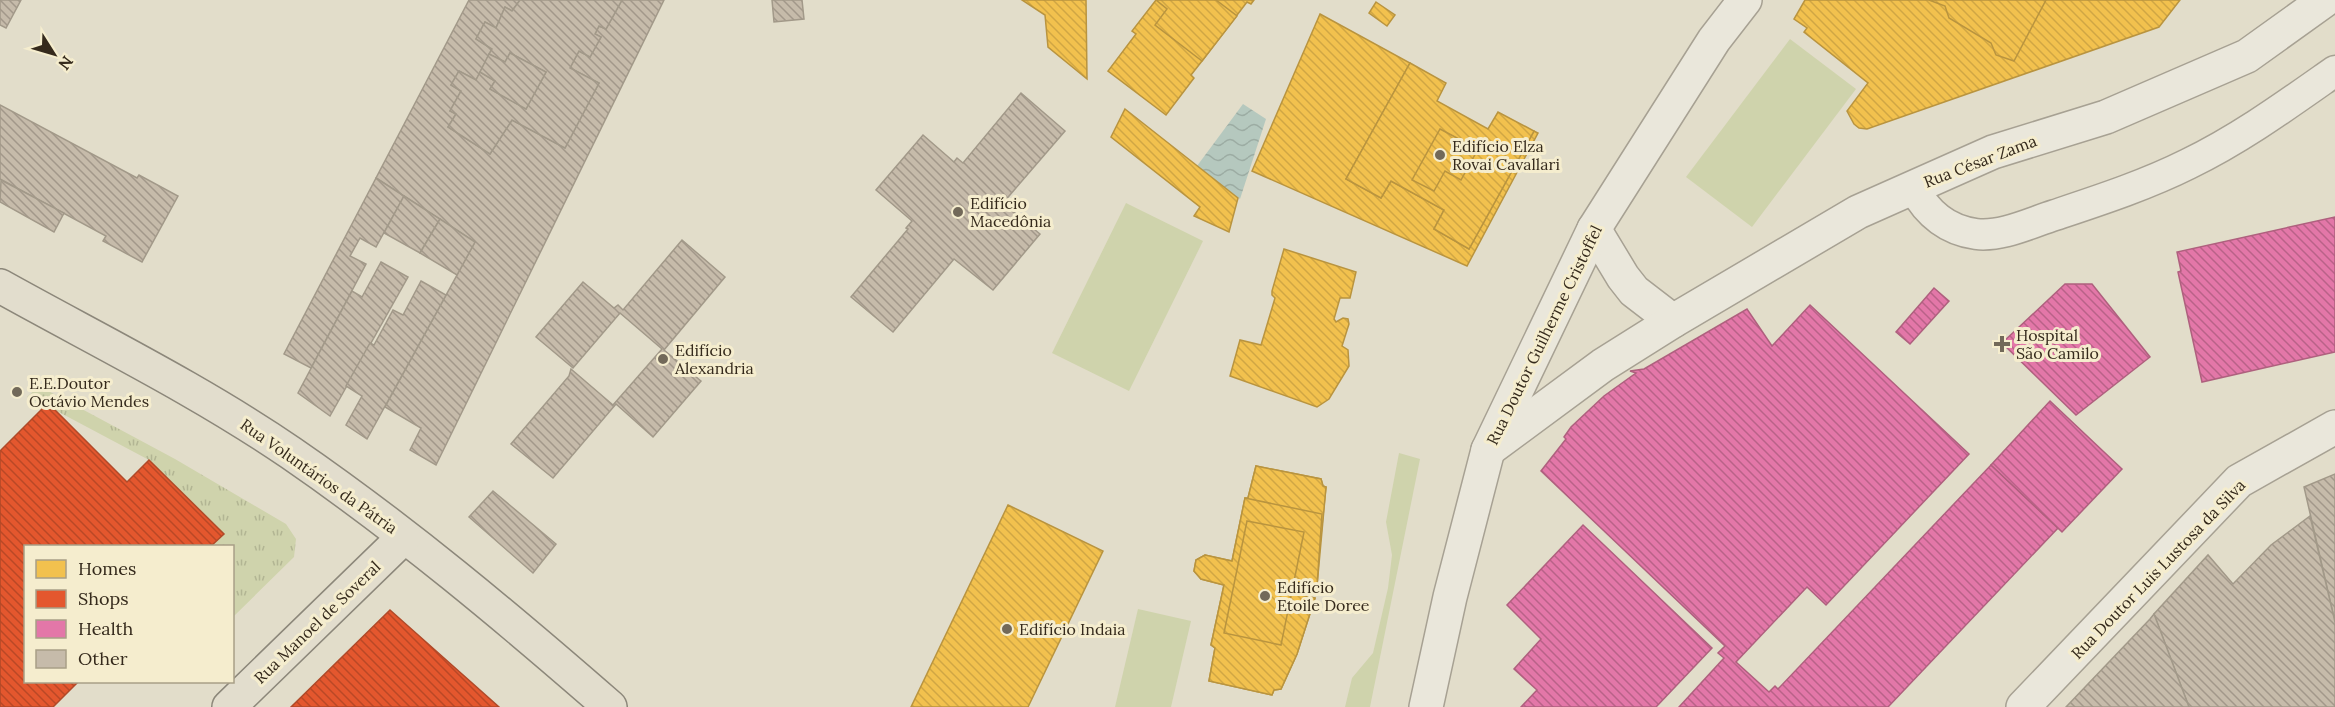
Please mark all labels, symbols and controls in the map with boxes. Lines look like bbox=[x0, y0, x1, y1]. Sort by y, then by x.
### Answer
north arrow bbox=[24, 24, 84, 84]
text: N bbox=[54, 52, 78, 74]
street label: Rua César Zama bbox=[1921, 130, 2039, 192]
place label: Edifício Elza Rovai Cavallari bbox=[1452, 136, 1560, 174]
marker: Edifício Elza Rovai Cavallari bbox=[1433, 148, 1447, 162]
place label: Edifício Macedônia bbox=[970, 193, 1051, 231]
marker: Edifício Macedônia bbox=[951, 205, 965, 219]
street label: Rua Doutor Guilherme Cristoffel bbox=[1482, 222, 1606, 448]
place label: Hospital São Camilo bbox=[2016, 325, 2099, 363]
marker: Hospital São Camilo bbox=[1993, 335, 2011, 353]
place label: Edifício Alexandria bbox=[674, 340, 754, 378]
marker: Edifício Alexandria bbox=[656, 352, 670, 366]
place label: E.E.Doutor Octávio Mendes bbox=[29, 373, 149, 411]
marker: E.E.Doutor Octávio Mendes bbox=[10, 385, 24, 399]
street label: Rua Voluntários da Pátria bbox=[237, 414, 401, 538]
street label: Rua Doutor Luis Lustosa da Silva bbox=[2067, 475, 2249, 663]
legend bbox=[24, 545, 234, 683]
street label: Rua Manoel de Soveral bbox=[250, 556, 384, 688]
text: Homes bbox=[78, 557, 136, 580]
place label: Edifício Etoile Doree bbox=[1277, 577, 1370, 615]
text: Shops bbox=[78, 587, 129, 610]
marker: Edifício Etoile Doree bbox=[1258, 589, 1272, 603]
text: Health bbox=[78, 617, 134, 640]
place label: Edifício Indaia bbox=[1019, 619, 1126, 639]
marker: Edifício Indaia bbox=[1000, 622, 1014, 636]
text: Other bbox=[78, 647, 128, 670]

